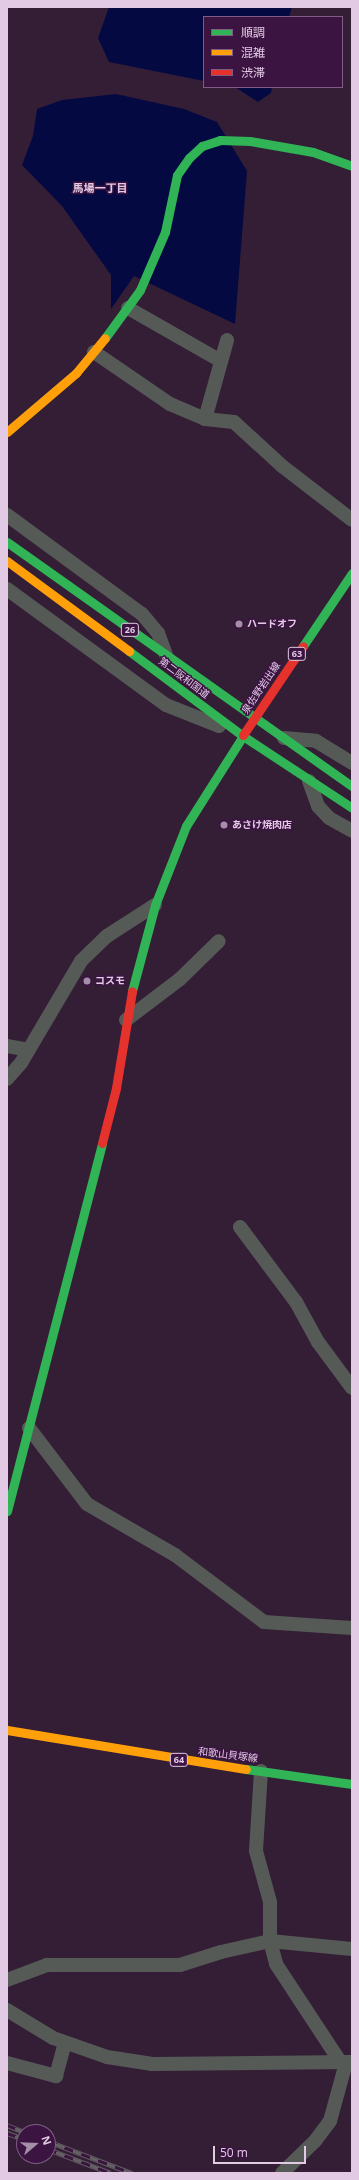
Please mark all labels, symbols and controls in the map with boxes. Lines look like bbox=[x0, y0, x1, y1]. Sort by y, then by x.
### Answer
legend bbox=[203, 16, 343, 88]
text: 順調 bbox=[241, 24, 265, 41]
text: 混雑 bbox=[241, 44, 265, 61]
text: 渋滞 bbox=[241, 64, 265, 81]
district label: 馬場一丁目 bbox=[73, 181, 127, 195]
place label: ハードオフ bbox=[247, 618, 297, 630]
marker: ハードオフ bbox=[234, 619, 244, 629]
road number: 26 bbox=[120, 623, 140, 637]
road number: 63 bbox=[287, 647, 307, 661]
street label: 第二阪和国道 bbox=[156, 655, 212, 701]
street label: 泉佐野岩出線 bbox=[239, 660, 283, 716]
place label: あさけ焼肉店 bbox=[232, 819, 292, 831]
marker: あさけ焼肉店 bbox=[219, 820, 229, 830]
place label: コスモ bbox=[95, 975, 125, 987]
marker: コスモ bbox=[82, 976, 92, 986]
street label: 和歌山貝塚線 bbox=[197, 1745, 259, 1765]
road number: 64 bbox=[169, 1753, 189, 1767]
north arrow bbox=[16, 2124, 56, 2164]
text: N bbox=[38, 2134, 55, 2147]
scale bar bbox=[215, 2138, 308, 2164]
text: 50 m bbox=[220, 2144, 248, 2161]

